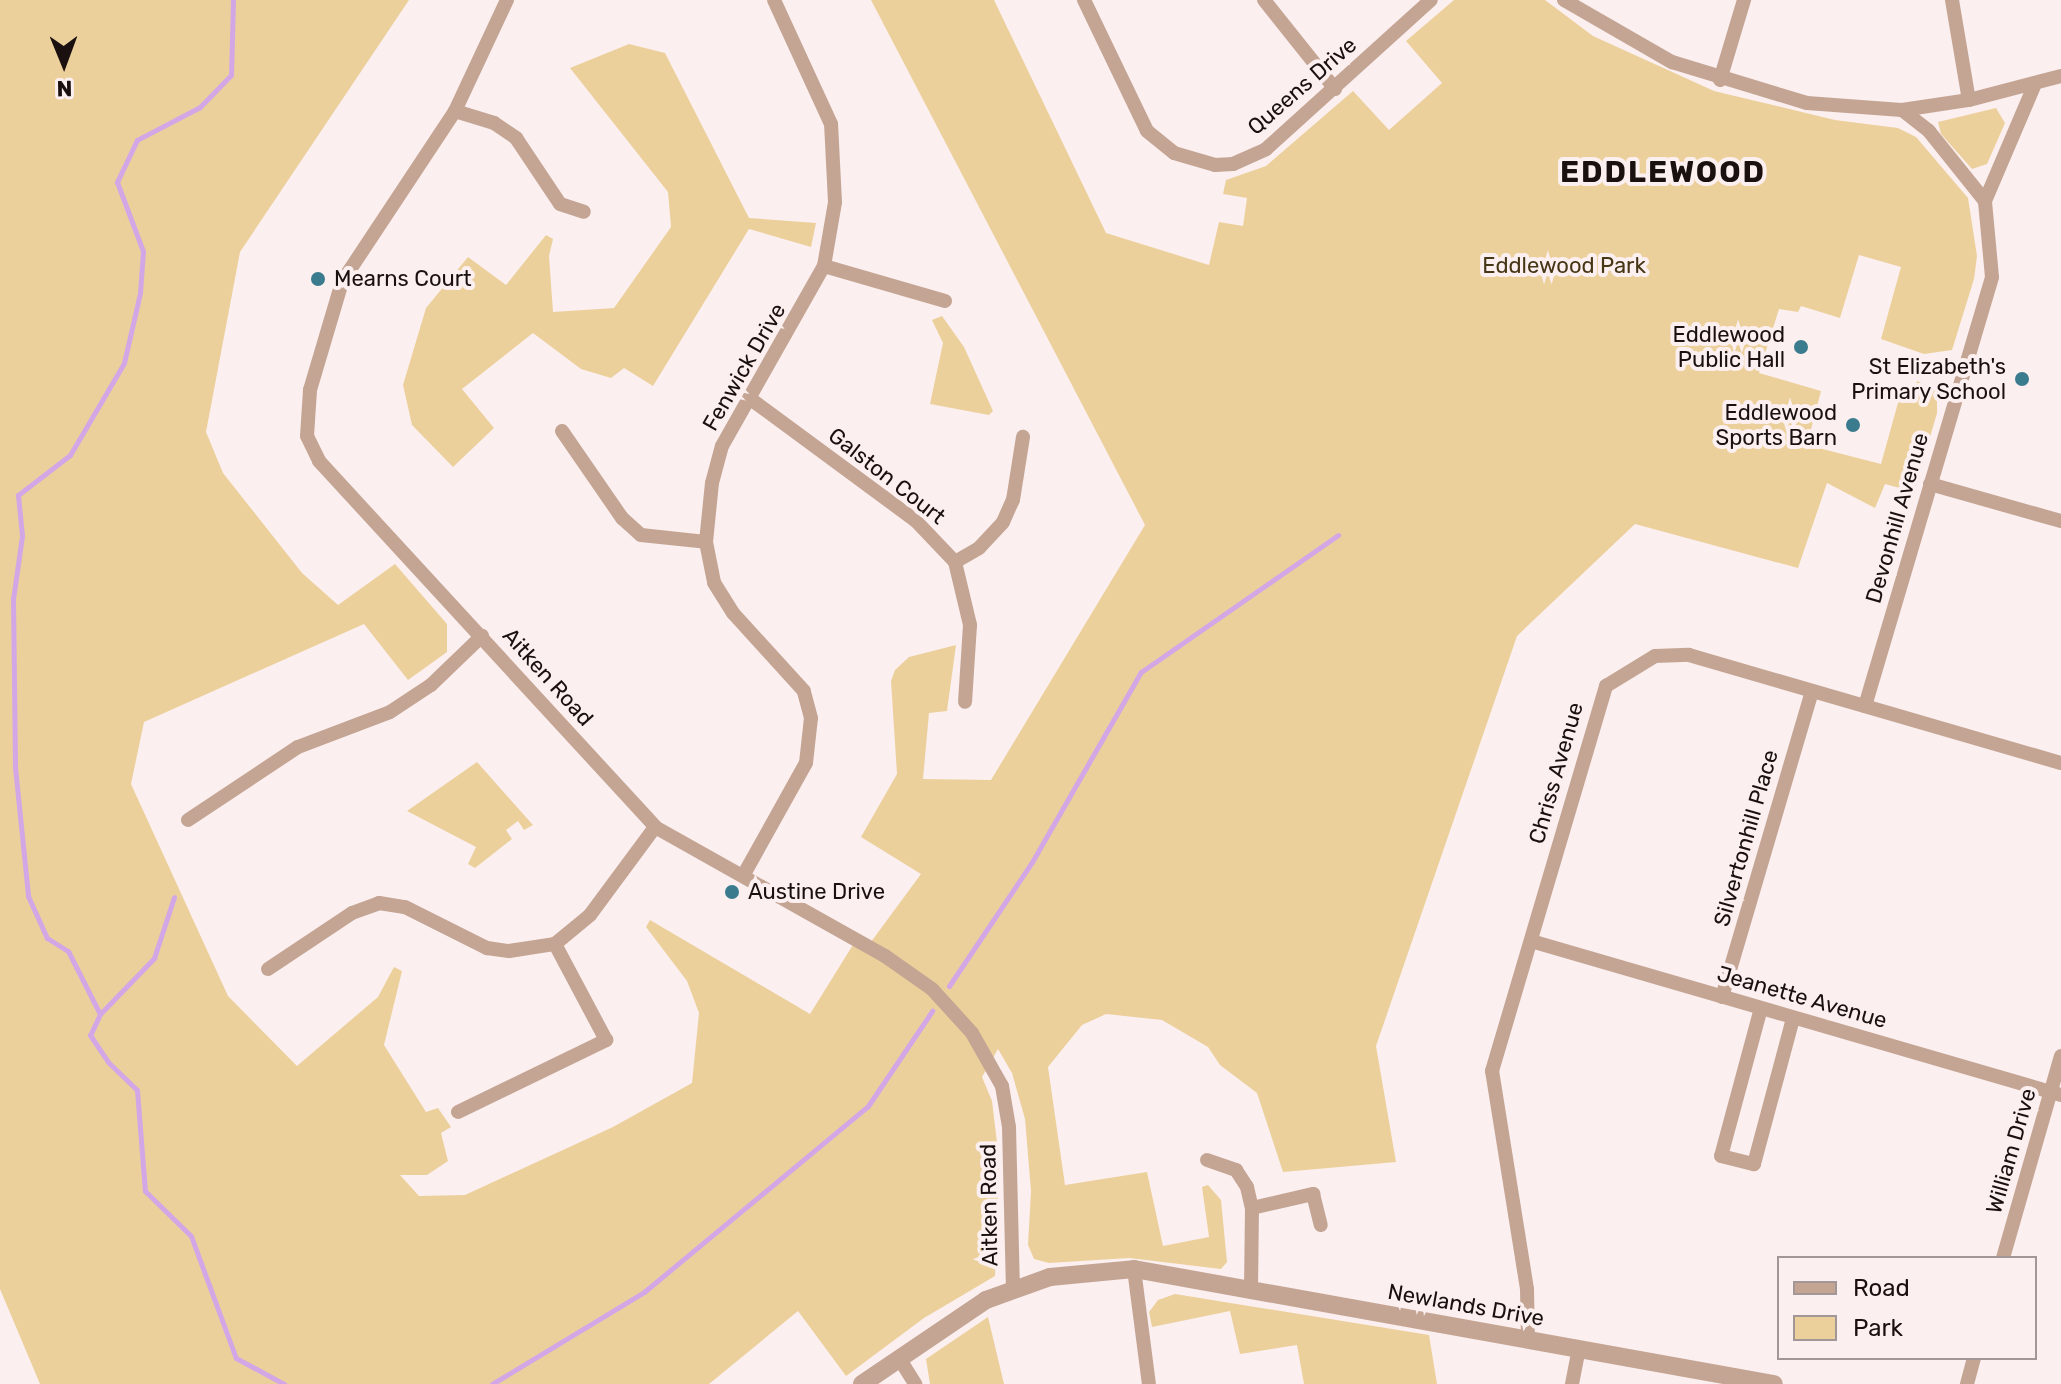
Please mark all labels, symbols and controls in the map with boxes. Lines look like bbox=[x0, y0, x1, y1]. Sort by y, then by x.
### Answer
north arrow bbox=[24, 24, 104, 104]
street label: Queens Drive bbox=[1242, 32, 1362, 140]
text: N bbox=[56, 75, 73, 102]
district label: EDDLEWOOD bbox=[1560, 154, 1766, 190]
park label: Eddlewood Park bbox=[1482, 253, 1646, 279]
place label: Mearns Court bbox=[334, 266, 472, 292]
marker: Mearns Court bbox=[309, 270, 327, 288]
street label: Fenwick Drive bbox=[697, 299, 791, 435]
place label: Eddlewood Public Hall bbox=[1673, 321, 1785, 372]
marker: Eddlewood Public Hall bbox=[1792, 338, 1810, 356]
place label: St Elizabeth's Primary School bbox=[1851, 353, 2006, 404]
marker: St Elizabeth's Primary School bbox=[2013, 370, 2031, 388]
place label: Eddlewood Sports Barn bbox=[1715, 399, 1837, 450]
marker: Eddlewood Sports Barn bbox=[1844, 416, 1862, 434]
street label: Galston Court bbox=[823, 422, 951, 530]
street label: Devonhill Avenue bbox=[1860, 429, 1934, 607]
street label: Aitken Road bbox=[497, 623, 599, 731]
street label: Chriss Avenue bbox=[1523, 699, 1589, 847]
street label: Silvertonhill Place bbox=[1708, 747, 1784, 929]
place label: Austine Drive bbox=[748, 879, 885, 905]
marker: Austine Drive bbox=[723, 883, 741, 901]
street label: Jeanette Avenue bbox=[1714, 960, 1890, 1034]
street label: William Drive bbox=[1981, 1085, 2041, 1217]
street label: Aitken Road bbox=[975, 1143, 1003, 1267]
legend bbox=[1777, 1256, 2037, 1360]
text: Road bbox=[1853, 1274, 1910, 1302]
street label: Newlands Drive bbox=[1386, 1278, 1546, 1332]
text: Park bbox=[1853, 1314, 1903, 1342]

